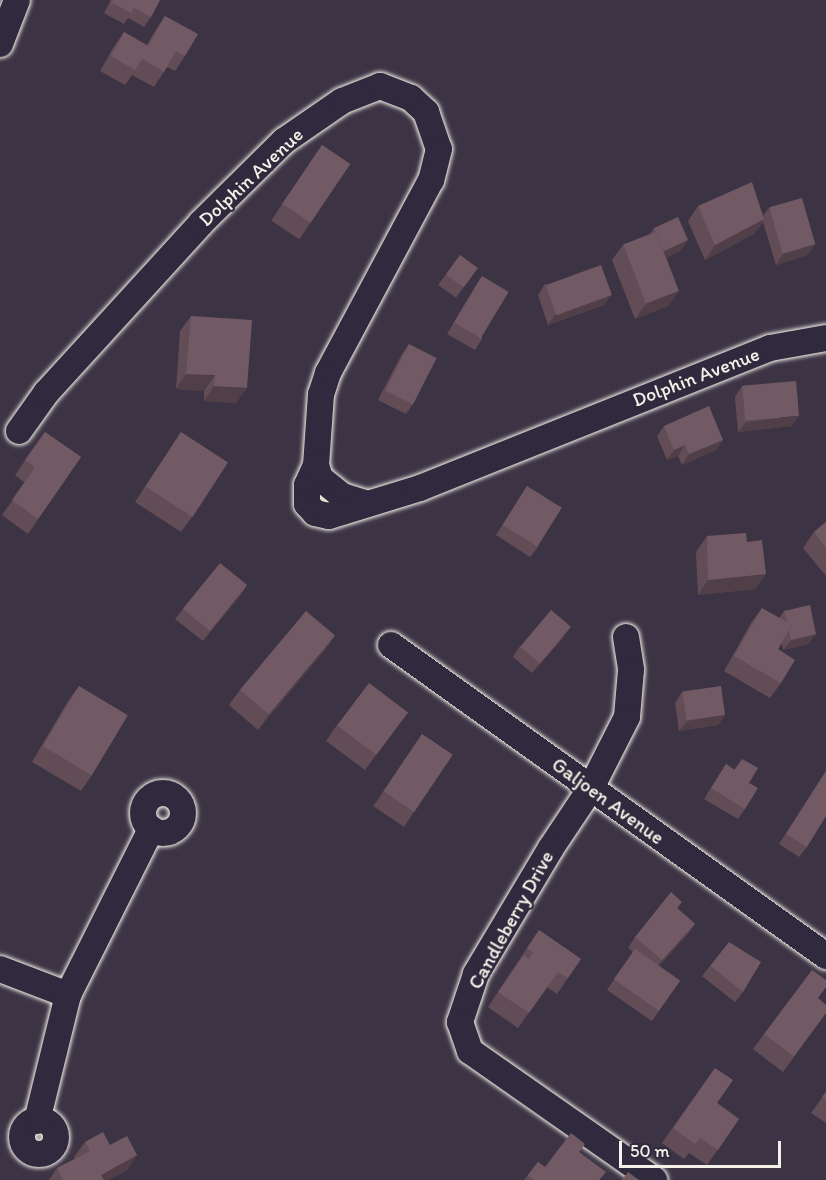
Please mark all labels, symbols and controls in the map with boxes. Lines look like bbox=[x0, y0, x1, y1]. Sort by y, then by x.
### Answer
street label: Dolphin Avenue bbox=[194, 123, 308, 231]
street label: Dolphin Avenue bbox=[630, 342, 762, 412]
street label: Galjoen Avenue bbox=[547, 752, 669, 850]
street label: Candleberry Drive bbox=[463, 846, 559, 994]
scale bar bbox=[622, 1129, 784, 1167]
text: 50 m bbox=[630, 1140, 670, 1162]

